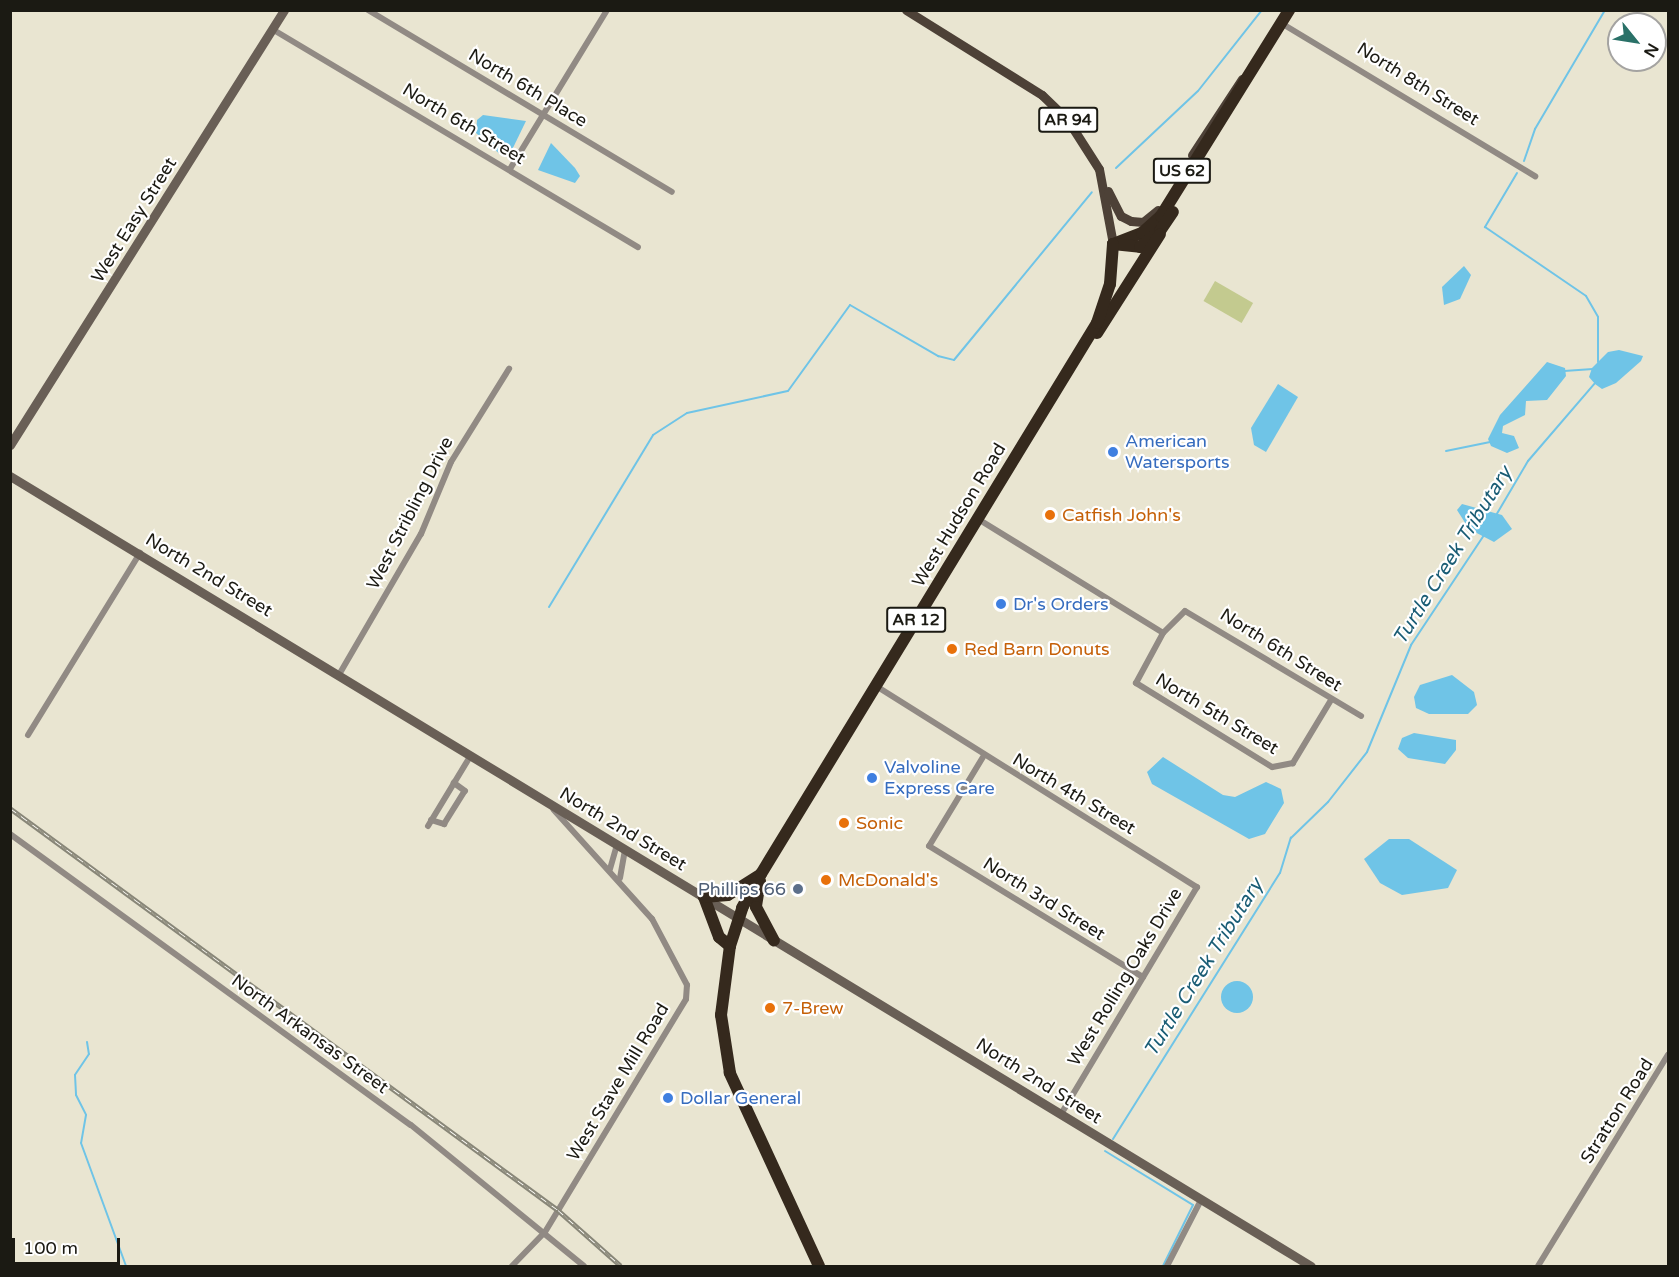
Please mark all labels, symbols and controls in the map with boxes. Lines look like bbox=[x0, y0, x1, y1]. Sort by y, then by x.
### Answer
north arrow bbox=[1607, 12, 1667, 72]
street label: North 8th Street bbox=[1353, 38, 1483, 130]
text: N bbox=[1639, 39, 1663, 61]
street label: North 6th Place bbox=[465, 44, 591, 132]
street label: North 6th Street bbox=[399, 79, 529, 169]
road number: AR 94 bbox=[1038, 107, 1098, 133]
street label: West Easy Street bbox=[87, 153, 181, 287]
road number: US 62 bbox=[1152, 158, 1212, 184]
place label: American Watersports bbox=[1125, 431, 1230, 474]
street label: West Stribling Drive bbox=[362, 433, 458, 593]
street label: West Hudson Road bbox=[908, 439, 1010, 591]
marker: American Watersports bbox=[1106, 445, 1120, 459]
water label: Turtle Creek Tributary bbox=[1388, 462, 1518, 650]
place label: Catfish John's bbox=[1062, 504, 1181, 526]
marker: Catfish John's bbox=[1043, 508, 1057, 522]
street label: North 2nd Street bbox=[142, 529, 276, 621]
place label: Dr's Orders bbox=[1013, 593, 1109, 615]
marker: Dr's Orders bbox=[994, 597, 1008, 611]
street label: North 6th Street bbox=[1216, 604, 1346, 696]
road number: AR 12 bbox=[886, 607, 946, 633]
place label: Red Barn Donuts bbox=[964, 638, 1110, 660]
marker: Red Barn Donuts bbox=[945, 642, 959, 656]
street label: North 5th Street bbox=[1152, 669, 1282, 759]
street label: North 4th Street bbox=[1009, 749, 1139, 839]
place label: Valvoline Express Care bbox=[884, 757, 995, 800]
marker: Valvoline Express Care bbox=[865, 771, 879, 785]
street label: North 2nd Street bbox=[556, 783, 690, 875]
place label: Sonic bbox=[856, 812, 903, 834]
marker: Sonic bbox=[837, 816, 851, 830]
street label: North 3rd Street bbox=[979, 853, 1109, 945]
place label: McDonald's bbox=[838, 869, 938, 891]
marker: McDonald's bbox=[819, 873, 833, 887]
water label: Turtle Creek Tributary bbox=[1139, 874, 1269, 1062]
place label: Phillips 66 bbox=[698, 878, 786, 900]
marker: Phillips 66 bbox=[791, 882, 805, 896]
street label: West Rolling Oaks Drive bbox=[1063, 884, 1187, 1070]
street label: North Arkansas Street bbox=[227, 970, 393, 1098]
place label: 7-Brew bbox=[782, 997, 844, 1019]
street label: West Stave Mill Road bbox=[562, 999, 674, 1165]
marker: 7-Brew bbox=[763, 1001, 777, 1015]
street label: North 2nd Street bbox=[972, 1034, 1106, 1128]
street label: Stratton Road bbox=[1576, 1054, 1658, 1168]
place label: Dollar General bbox=[680, 1087, 801, 1109]
marker: Dollar General bbox=[661, 1091, 675, 1105]
scale bar bbox=[15, 1226, 123, 1264]
text: 100 m bbox=[23, 1237, 78, 1259]

